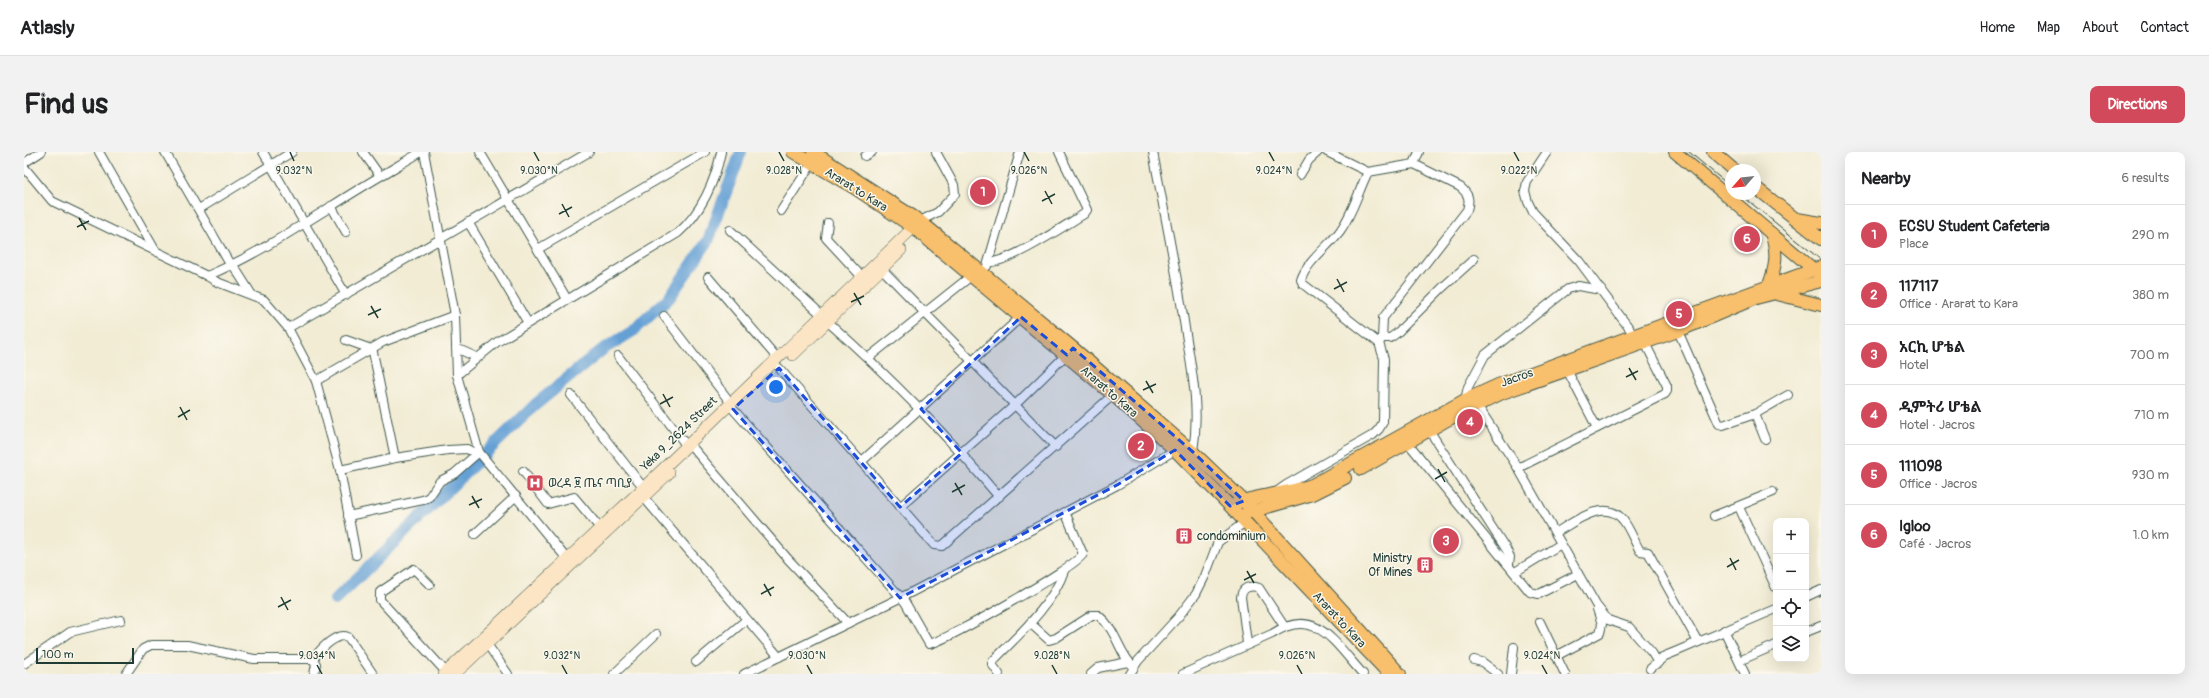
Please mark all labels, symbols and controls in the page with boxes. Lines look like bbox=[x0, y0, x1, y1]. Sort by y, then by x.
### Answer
text: Atlasly bbox=[20, 16, 74, 40]
text: Home bbox=[1980, 19, 2015, 36]
text: Map bbox=[2037, 19, 2060, 36]
text: About bbox=[2082, 19, 2118, 36]
text: Contact bbox=[2140, 19, 2189, 36]
button: Directions bbox=[2090, 86, 2185, 123]
text: Find us bbox=[24, 87, 108, 122]
north arrow bbox=[1725, 164, 1761, 200]
text: 9.032°N bbox=[276, 165, 312, 177]
text: 9.030°N bbox=[520, 165, 558, 177]
text: 9.028°N bbox=[766, 165, 802, 177]
street label: Ararat to Kara bbox=[822, 165, 890, 215]
text: 9.026°N bbox=[1011, 165, 1048, 177]
text: 9.024°N bbox=[1256, 165, 1293, 177]
text: 9.022°N bbox=[1501, 165, 1537, 177]
text: Nearby bbox=[1861, 168, 1910, 189]
text: 6 results bbox=[2122, 170, 2169, 186]
pin: 1 bbox=[970, 177, 996, 207]
text: ECSU Student Cafeteria bbox=[1899, 217, 2050, 236]
pin: 6 bbox=[1734, 224, 1760, 254]
text: 1 bbox=[1871, 227, 1877, 243]
text: 290 m bbox=[2132, 227, 2169, 243]
text: Place bbox=[1899, 236, 1928, 252]
text: 117117 bbox=[1899, 277, 1938, 296]
text: 2 bbox=[1870, 287, 1878, 303]
text: 380 m bbox=[2132, 287, 2169, 303]
text: Office · Ararat to Kara bbox=[1899, 296, 2018, 312]
pin: 5 bbox=[1666, 299, 1692, 329]
text: አርኪ ሆቴል bbox=[1899, 338, 1965, 357]
text: 3 bbox=[1870, 347, 1878, 363]
text: 700 m bbox=[2130, 347, 2169, 363]
text: Hotel bbox=[1899, 357, 1929, 373]
street label: Ararat to Kara bbox=[1077, 363, 1141, 421]
street label: Jacros bbox=[1499, 365, 1536, 391]
your location bbox=[766, 377, 786, 397]
street label: Yeka 9_2624 Street bbox=[637, 393, 721, 475]
text: ዲምትሪ ሆቴል bbox=[1899, 398, 1981, 417]
pin: 4 bbox=[1457, 407, 1483, 437]
text: 4 bbox=[1870, 407, 1878, 423]
text: 710 m bbox=[2134, 407, 2169, 423]
text: Hotel · Jacros bbox=[1899, 417, 1975, 433]
pin: 2 bbox=[1128, 431, 1154, 461]
text: 111098 bbox=[1899, 457, 1942, 476]
text: 5 bbox=[1870, 467, 1878, 483]
text: 930 m bbox=[2132, 467, 2169, 483]
hospital icon: ወረዳ ፱ ጤና ጣቢያ bbox=[525, 473, 545, 493]
place label: ወረዳ ፱ ጤና ጣቢያ bbox=[548, 476, 632, 491]
text: Office · Jacros bbox=[1899, 476, 1977, 492]
text: Igloo bbox=[1899, 517, 1930, 536]
map controls bbox=[1773, 518, 1809, 662]
button: + bbox=[1773, 518, 1809, 554]
building icon: condominium bbox=[1174, 526, 1194, 546]
pin: 3 bbox=[1433, 526, 1459, 556]
text: 6 bbox=[1870, 527, 1878, 543]
text: 1.0 km bbox=[2132, 527, 2169, 543]
place label: condominium bbox=[1197, 529, 1266, 544]
text: Café · Jacros bbox=[1899, 536, 1971, 552]
place label: Ministry Of Mines bbox=[1368, 551, 1413, 580]
button: − bbox=[1773, 554, 1809, 590]
building icon: Ministry Of Mines bbox=[1415, 555, 1435, 575]
street label: Ararat to Kara bbox=[1309, 589, 1369, 651]
button: locate bbox=[1773, 590, 1809, 626]
button: layers bbox=[1773, 626, 1809, 662]
scale bar bbox=[36, 646, 134, 665]
text: 100 m bbox=[42, 648, 73, 661]
text: 9.034°N bbox=[299, 650, 336, 662]
text: 9.032°N bbox=[544, 650, 580, 662]
text: 9.030°N bbox=[788, 650, 826, 662]
text: 9.028°N bbox=[1034, 650, 1070, 662]
text: 9.026°N bbox=[1279, 650, 1316, 662]
text: 9.024°N bbox=[1524, 650, 1561, 662]

